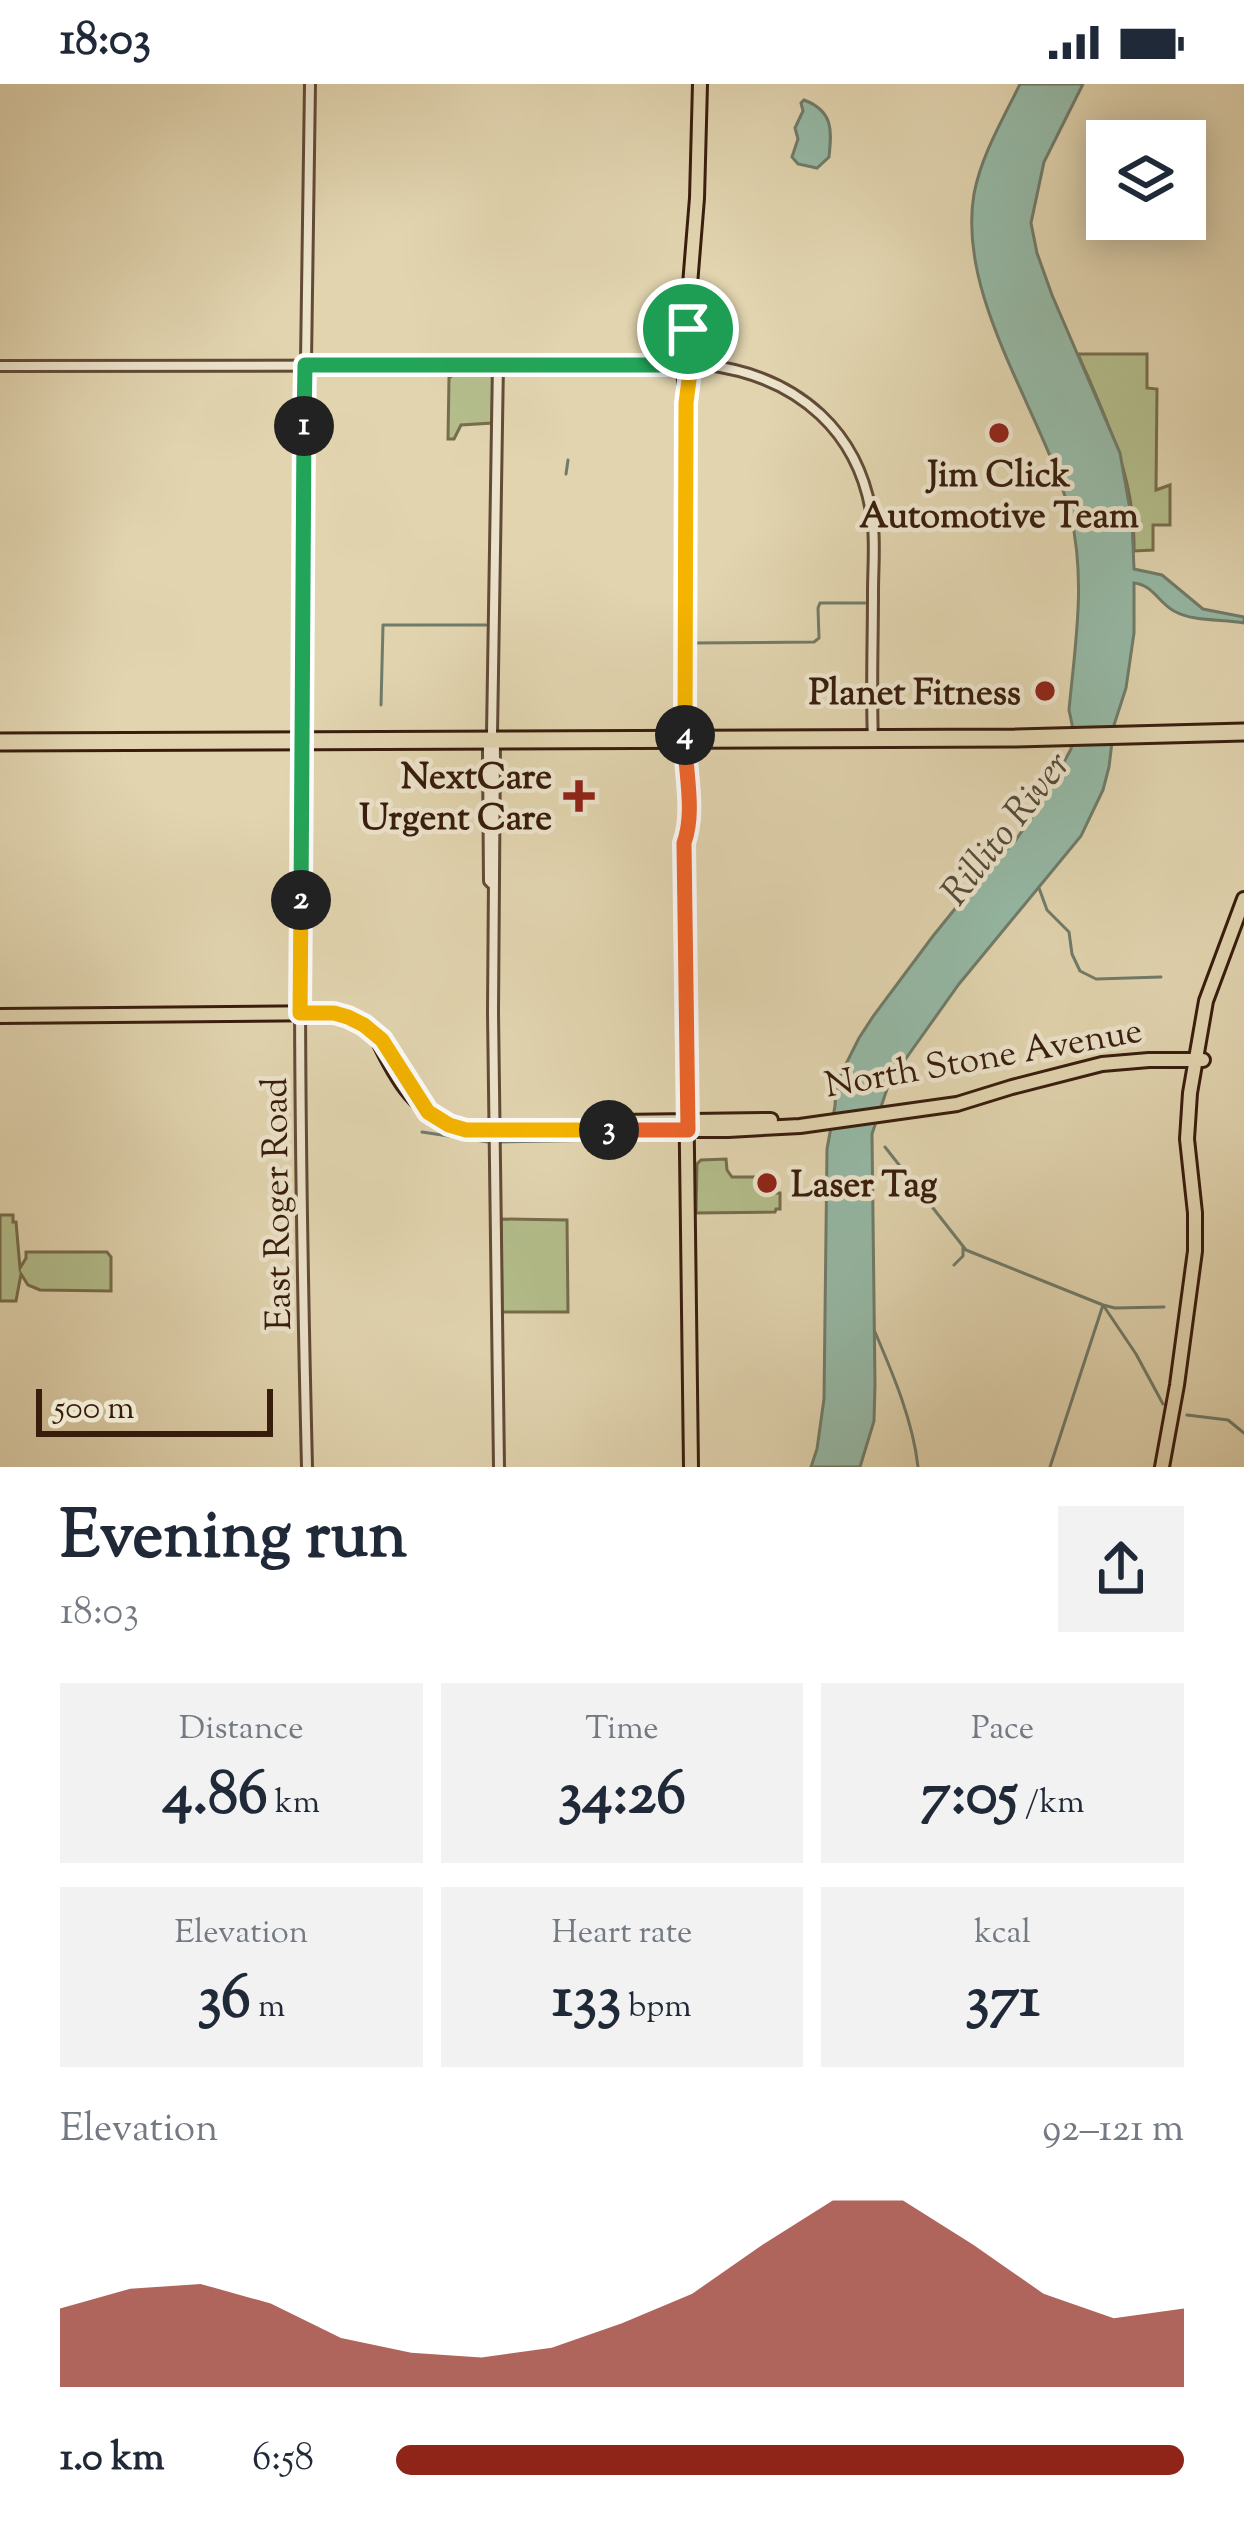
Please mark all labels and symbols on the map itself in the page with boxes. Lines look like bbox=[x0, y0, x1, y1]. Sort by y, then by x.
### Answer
pin bbox=[637, 278, 739, 380]
pin: 1 bbox=[274, 396, 334, 456]
marker: Jim Click Automotive Team bbox=[986, 420, 1012, 446]
place label: Jim Click Automotive Team bbox=[859, 451, 1139, 544]
place label: Planet Fitness bbox=[809, 669, 1021, 721]
marker: Planet Fitness bbox=[1032, 678, 1058, 704]
pin: 4 bbox=[655, 705, 715, 765]
water label: Rillito River bbox=[930, 741, 1086, 919]
place label: NextCare Urgent Care bbox=[359, 753, 552, 846]
marker: NextCare Urgent Care bbox=[563, 780, 595, 812]
pin: 2 bbox=[271, 870, 331, 930]
street label: North Stone Avenue bbox=[821, 1006, 1147, 1113]
street label: East Roger Road bbox=[251, 1077, 307, 1331]
pin: 3 bbox=[579, 1100, 639, 1160]
place label: Laser Tag bbox=[791, 1161, 938, 1213]
marker: Laser Tag bbox=[754, 1170, 780, 1196]
scale bar bbox=[36, 1383, 273, 1436]

